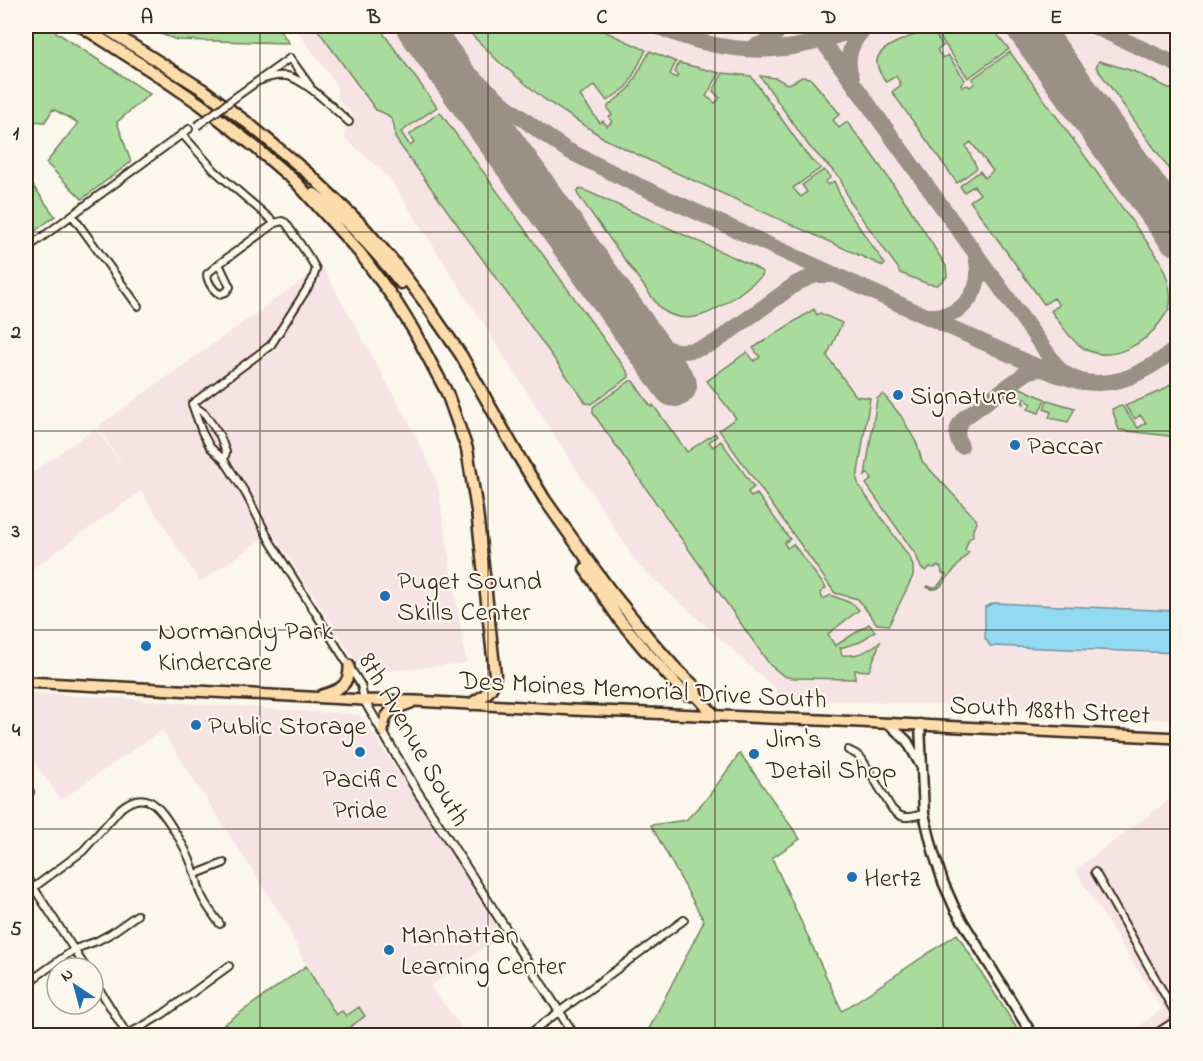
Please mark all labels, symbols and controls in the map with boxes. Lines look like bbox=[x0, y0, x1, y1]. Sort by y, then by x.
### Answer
text: A bbox=[141, 4, 153, 33]
text: B bbox=[366, 4, 381, 33]
text: C bbox=[597, 4, 608, 33]
text: D bbox=[821, 4, 836, 33]
text: E bbox=[1050, 4, 1062, 33]
text: 1 bbox=[13, 120, 20, 149]
text: 2 bbox=[10, 319, 21, 348]
place label: Signature bbox=[910, 378, 1018, 417]
marker: Signature bbox=[891, 388, 905, 402]
place label: Paccar bbox=[1027, 428, 1103, 467]
marker: Paccar bbox=[1008, 438, 1022, 452]
text: 3 bbox=[11, 518, 20, 547]
place label: Puget Sound Skills Center bbox=[397, 563, 542, 633]
marker: Puget Sound Skills Center bbox=[378, 589, 392, 603]
place label: Normandy Park Kindercare bbox=[158, 613, 333, 683]
marker: Normandy Park Kindercare bbox=[139, 639, 153, 653]
street label: 8th Avenue South bbox=[347, 646, 478, 834]
street label: Des Moines Memorial Drive South bbox=[457, 662, 828, 721]
street label: South 188th Street bbox=[949, 687, 1151, 736]
place label: Public Storage bbox=[208, 708, 368, 747]
text: 4 bbox=[12, 717, 21, 746]
marker: Public Storage bbox=[189, 718, 203, 732]
place label: Jim's Detail Shop bbox=[765, 721, 897, 791]
marker: Pacific Pride bbox=[353, 745, 367, 759]
marker: Jim's Detail Shop bbox=[747, 747, 761, 761]
place label: Pacific Pride bbox=[323, 761, 397, 831]
place label: Hertz bbox=[864, 860, 921, 899]
marker: Hertz bbox=[845, 870, 859, 884]
text: 5 bbox=[10, 916, 22, 945]
place label: Manhattan Learning Center bbox=[401, 917, 567, 987]
marker: Manhattan Learning Center bbox=[382, 943, 396, 957]
north arrow bbox=[45, 956, 105, 1016]
text: N bbox=[56, 962, 79, 988]

